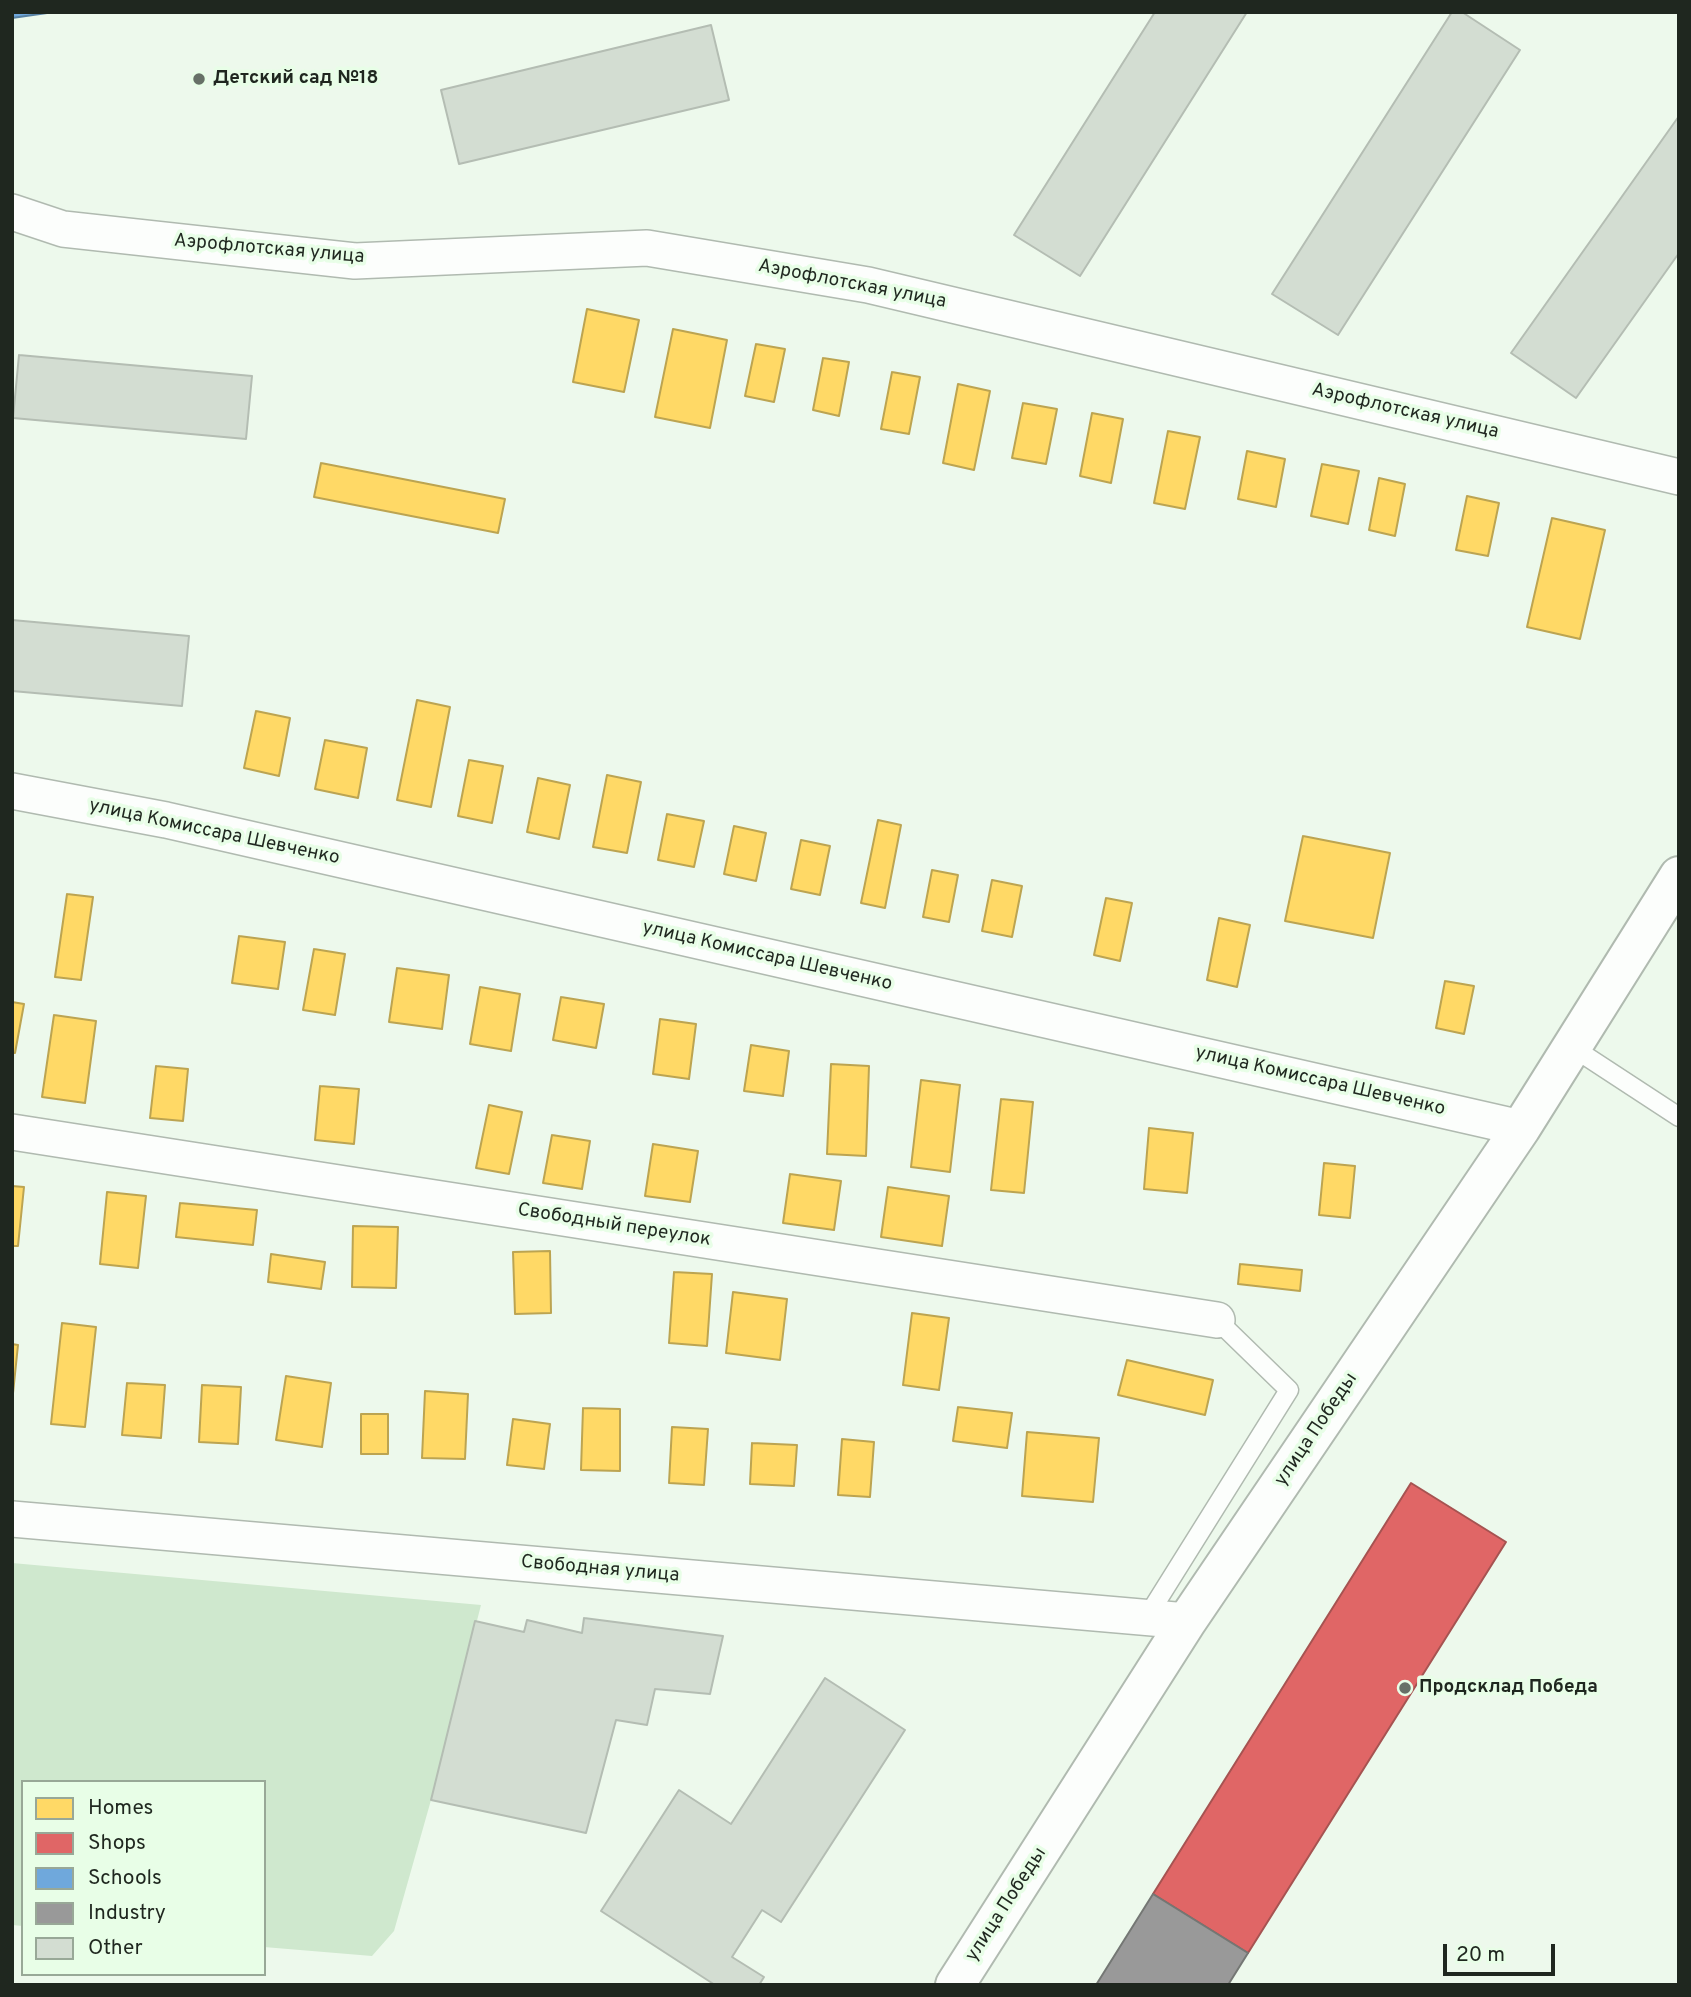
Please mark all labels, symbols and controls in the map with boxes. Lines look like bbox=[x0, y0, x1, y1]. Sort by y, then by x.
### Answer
place label: Детский сад №18 bbox=[213, 68, 379, 90]
marker: Детский сад №18 bbox=[191, 71, 207, 87]
street label: Аэрофлотская улица bbox=[173, 230, 365, 270]
street label: Аэрофлотская улица bbox=[756, 256, 948, 314]
street label: Аэрофлотская улица bbox=[1309, 379, 1501, 445]
street label: улица Комиссара Шевченко bbox=[87, 795, 341, 871]
street label: улица Комиссара Шевченко bbox=[640, 917, 894, 997]
street label: улица Комиссара Шевченко bbox=[1193, 1042, 1447, 1122]
street label: Свободный переулок bbox=[516, 1199, 712, 1253]
street label: улица Победы bbox=[1271, 1369, 1363, 1491]
street label: Свободная улица bbox=[520, 1552, 680, 1588]
place label: Продсклад Победа bbox=[1419, 1677, 1598, 1699]
marker: Продсклад Победа bbox=[1397, 1680, 1413, 1696]
legend bbox=[21, 1780, 266, 1976]
text: Homes bbox=[88, 1795, 153, 1822]
text: Shops bbox=[88, 1830, 146, 1857]
street label: улица Победы bbox=[962, 1844, 1052, 1966]
text: Schools bbox=[88, 1865, 162, 1892]
text: Industry bbox=[88, 1900, 166, 1927]
scale bar bbox=[1446, 1930, 1558, 1974]
text: Other bbox=[88, 1935, 143, 1962]
text: 20 m bbox=[1456, 1942, 1505, 1969]

